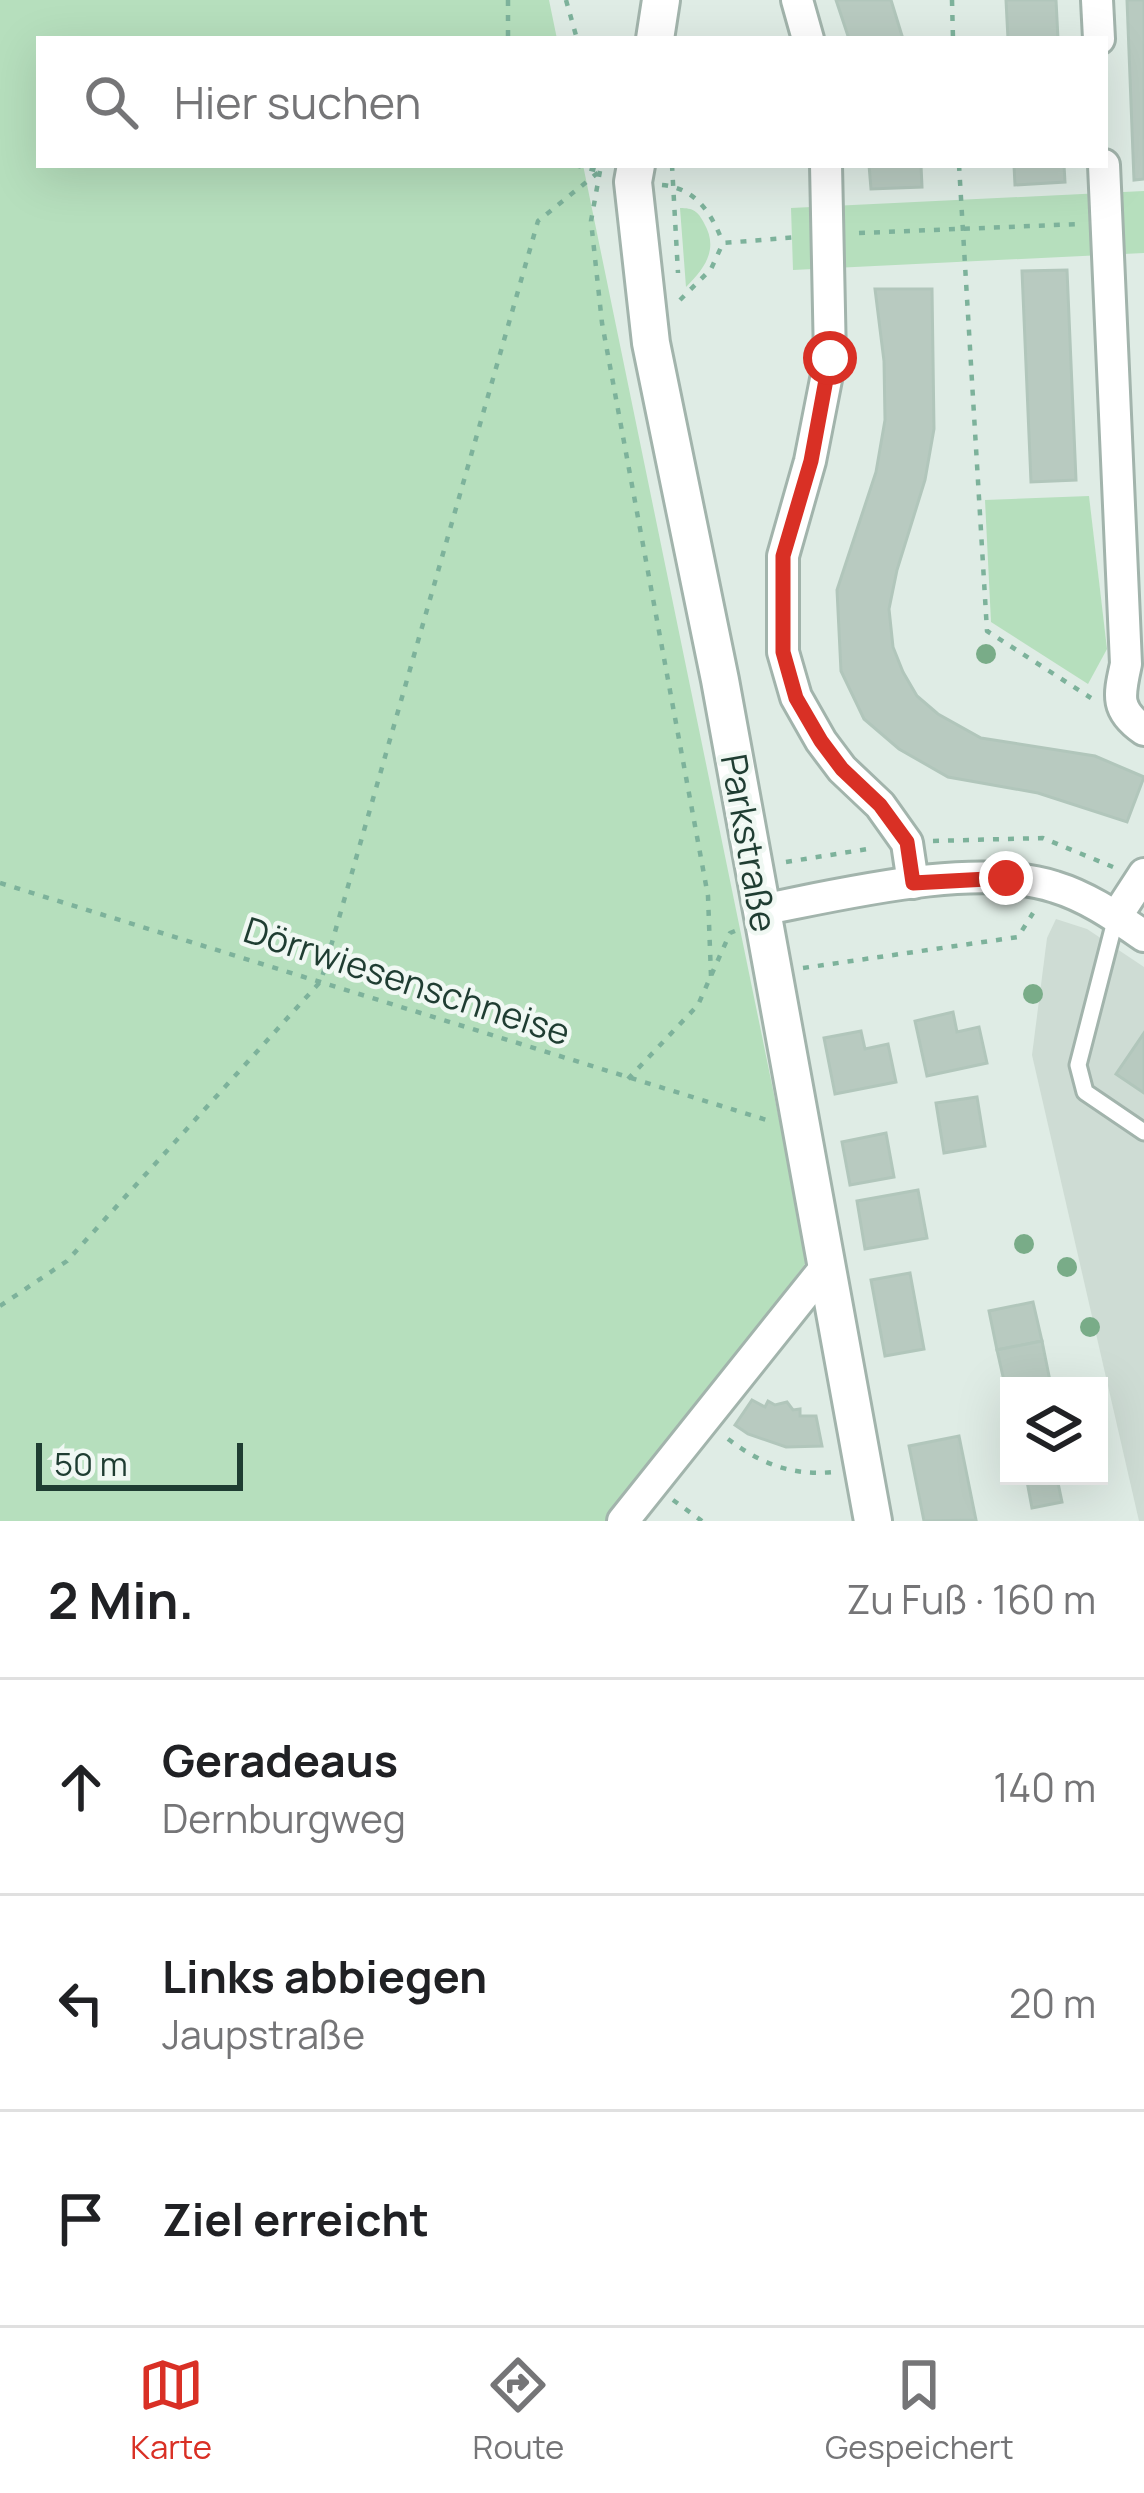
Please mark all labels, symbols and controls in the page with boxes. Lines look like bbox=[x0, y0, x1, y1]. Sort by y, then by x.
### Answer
search box bbox=[36, 36, 1108, 168]
icon: search bbox=[78, 69, 144, 135]
text: Hier suchen bbox=[174, 71, 421, 133]
route start bbox=[803, 331, 857, 385]
street label: Parkstraße bbox=[710, 750, 789, 936]
route end bbox=[979, 851, 1033, 905]
street label: Dörrwiesenschneise bbox=[238, 905, 576, 1056]
map controls bbox=[1000, 1377, 1108, 1485]
button: layers bbox=[1000, 1377, 1108, 1485]
scale bar bbox=[36, 1437, 243, 1490]
text: 50 m bbox=[54, 1441, 128, 1486]
text: 2 Min. bbox=[48, 1565, 194, 1634]
text: Zu Fuß · 160 m bbox=[846, 1572, 1096, 1626]
text: Geradeaus bbox=[162, 1729, 398, 1791]
icon: ahead bbox=[48, 1754, 114, 1820]
text: 140 m bbox=[993, 1760, 1096, 1814]
text: Dernburgweg bbox=[162, 1791, 406, 1845]
text: Links abbiegen bbox=[162, 1945, 487, 2007]
icon: left bbox=[48, 1970, 114, 2036]
text: 20 m bbox=[1009, 1976, 1096, 2030]
text: Jaupstraße bbox=[162, 2007, 365, 2061]
icon: arrive bbox=[48, 2186, 114, 2252]
text: Ziel erreicht bbox=[162, 2188, 429, 2250]
tab: Karte bbox=[130, 2352, 212, 2469]
tab: Route bbox=[473, 2352, 564, 2469]
tab: Gespeichert bbox=[825, 2352, 1014, 2469]

